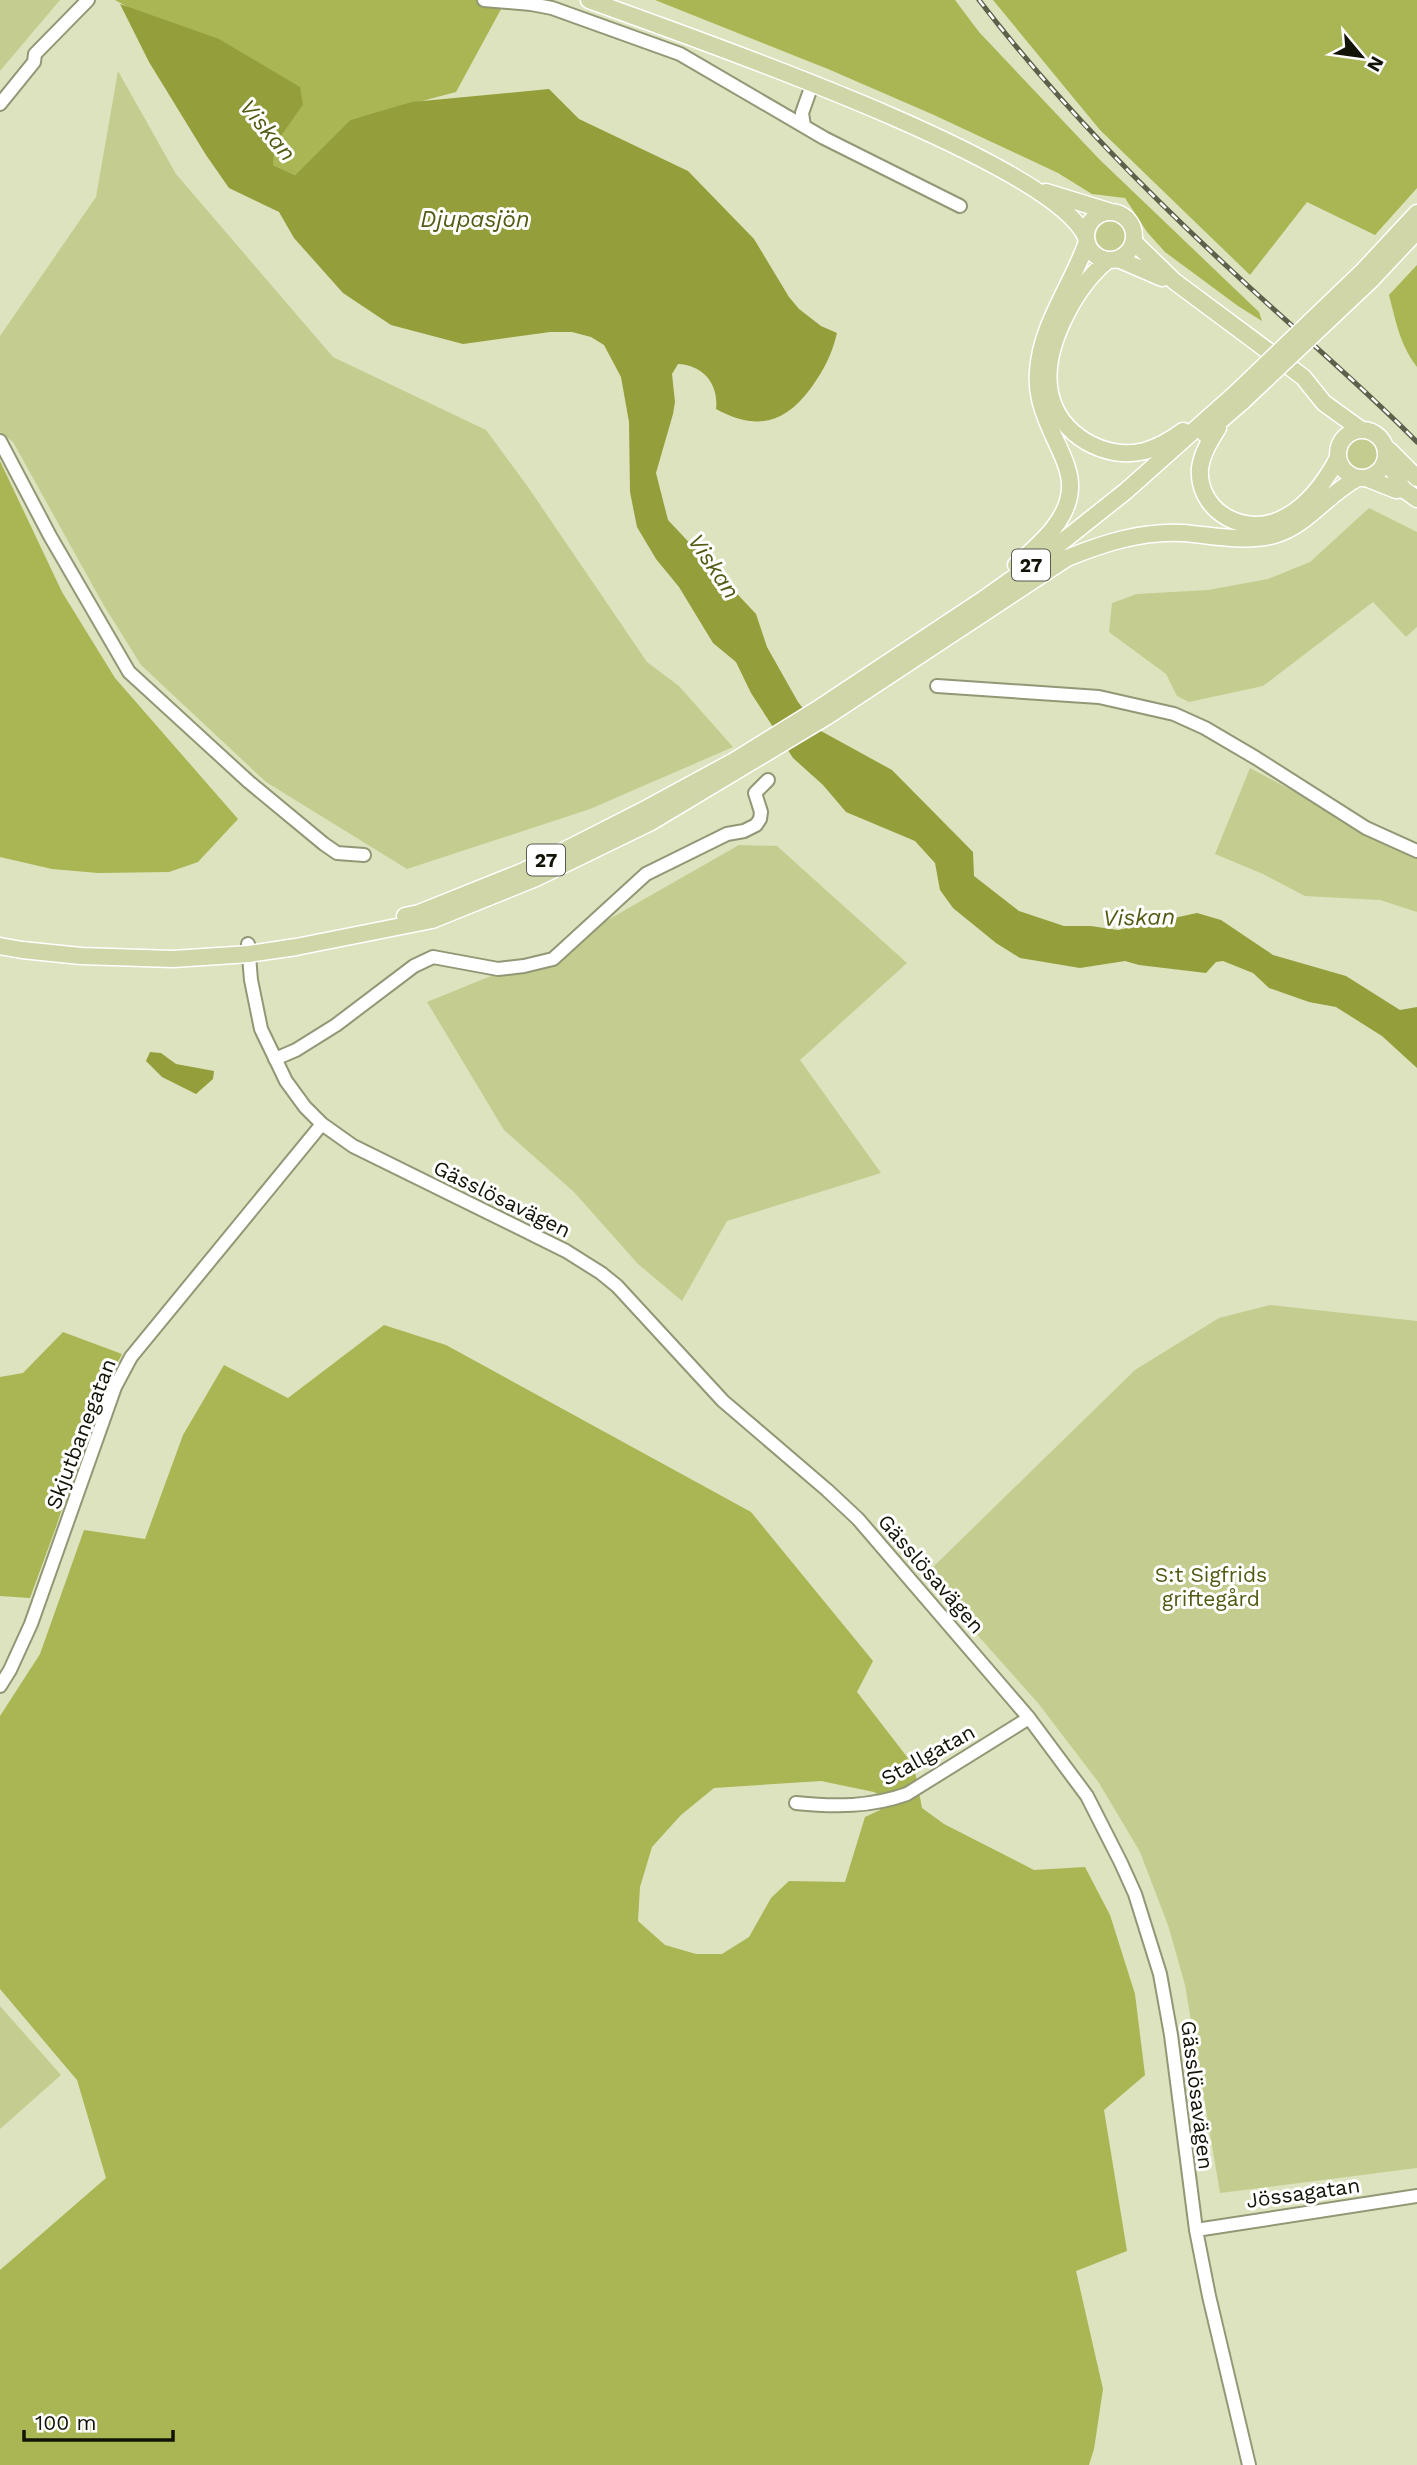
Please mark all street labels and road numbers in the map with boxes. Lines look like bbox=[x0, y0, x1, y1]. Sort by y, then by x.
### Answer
road number: 27 bbox=[1012, 550, 1050, 580]
road number: 27 bbox=[527, 845, 565, 876]
street label: Gässlösavägen bbox=[429, 1155, 575, 1243]
street label: Skjutbanegatan bbox=[40, 1355, 121, 1513]
street label: Gässlösavägen bbox=[873, 1509, 990, 1638]
street label: Stallgatan bbox=[877, 1719, 979, 1791]
street label: Gässlösavägen bbox=[1176, 2019, 1219, 2171]
street label: Jössagatan bbox=[1244, 2172, 1361, 2213]

